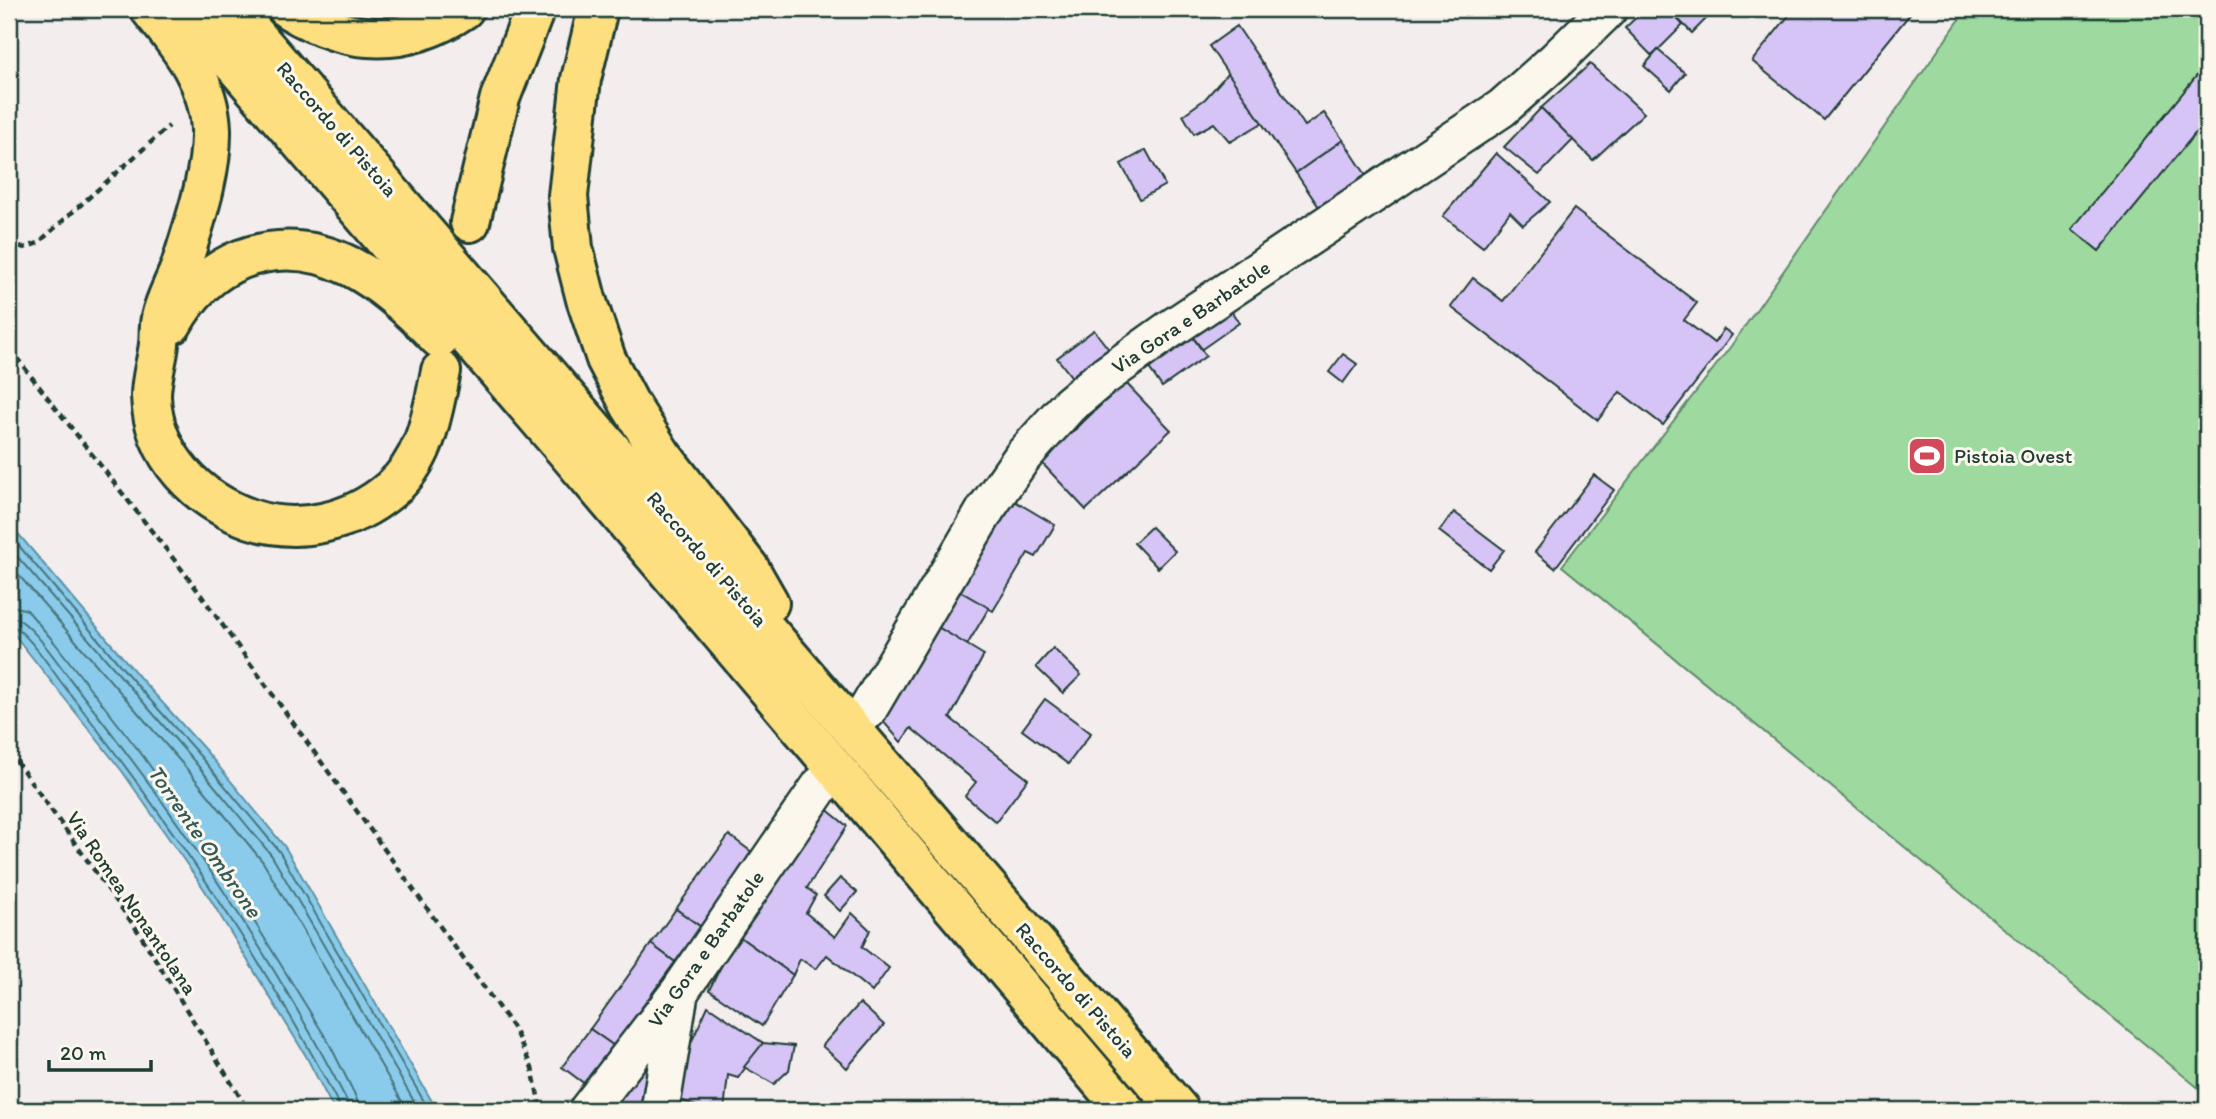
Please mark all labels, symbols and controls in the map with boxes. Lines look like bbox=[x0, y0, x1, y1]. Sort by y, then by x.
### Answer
street label: Raccordo di Pistoia bbox=[272, 56, 403, 202]
street label: Via Gora e Barbatole bbox=[1107, 254, 1275, 379]
sports icon: Pistoia Ovest bbox=[1906, 435, 1948, 477]
place label: Pistoia Ovest bbox=[1954, 443, 2073, 468]
street label: Raccordo di Pistoia bbox=[642, 486, 773, 632]
water label: Torrente Ombrone bbox=[142, 759, 269, 924]
street label: Via Romea Nonantolana bbox=[62, 806, 203, 999]
street label: Via Gora e Barbatole bbox=[642, 865, 769, 1032]
street label: Raccordo di Pistoia bbox=[1011, 917, 1142, 1063]
scale bar bbox=[49, 1028, 150, 1072]
text: 20 m bbox=[60, 1040, 107, 1065]

